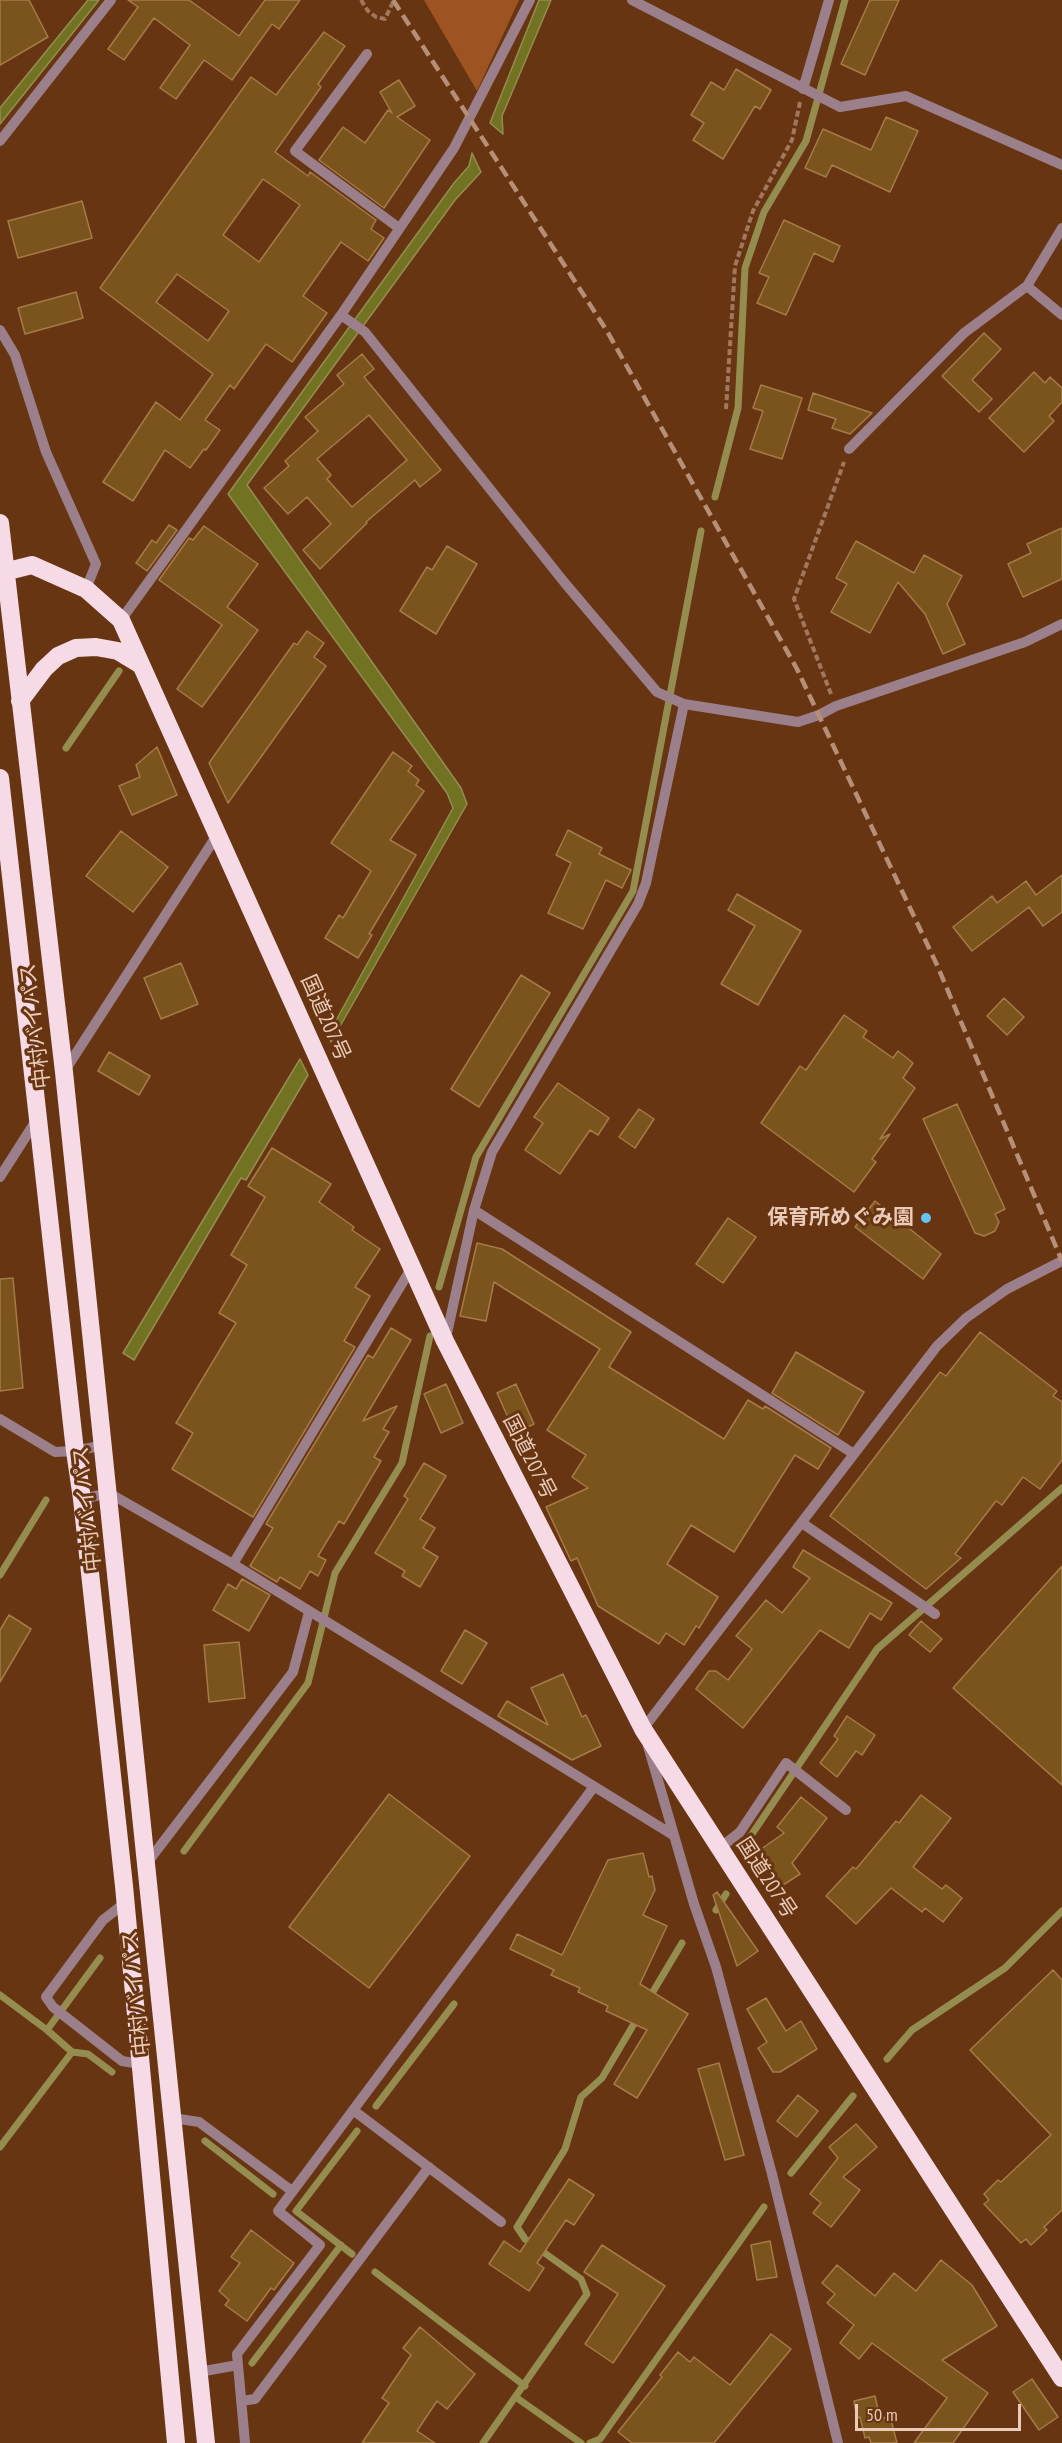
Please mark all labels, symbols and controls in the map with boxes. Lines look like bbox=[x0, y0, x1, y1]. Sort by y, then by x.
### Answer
street label: 中村バイパス bbox=[16, 962, 56, 1090]
street label: 国道207号 bbox=[295, 971, 355, 1065]
place label: 保育所めぐみ園 bbox=[767, 1205, 914, 1231]
marker: 保育所めぐみ園 bbox=[919, 1211, 933, 1225]
street label: 国道207号 bbox=[497, 1411, 561, 1503]
street label: 中村バイパス bbox=[69, 1445, 107, 1573]
street label: 国道207号 bbox=[731, 1833, 801, 1923]
street label: 中村バイパス bbox=[118, 1929, 156, 2057]
scale bar bbox=[858, 2392, 1024, 2430]
text: 50 m bbox=[866, 2403, 898, 2426]

